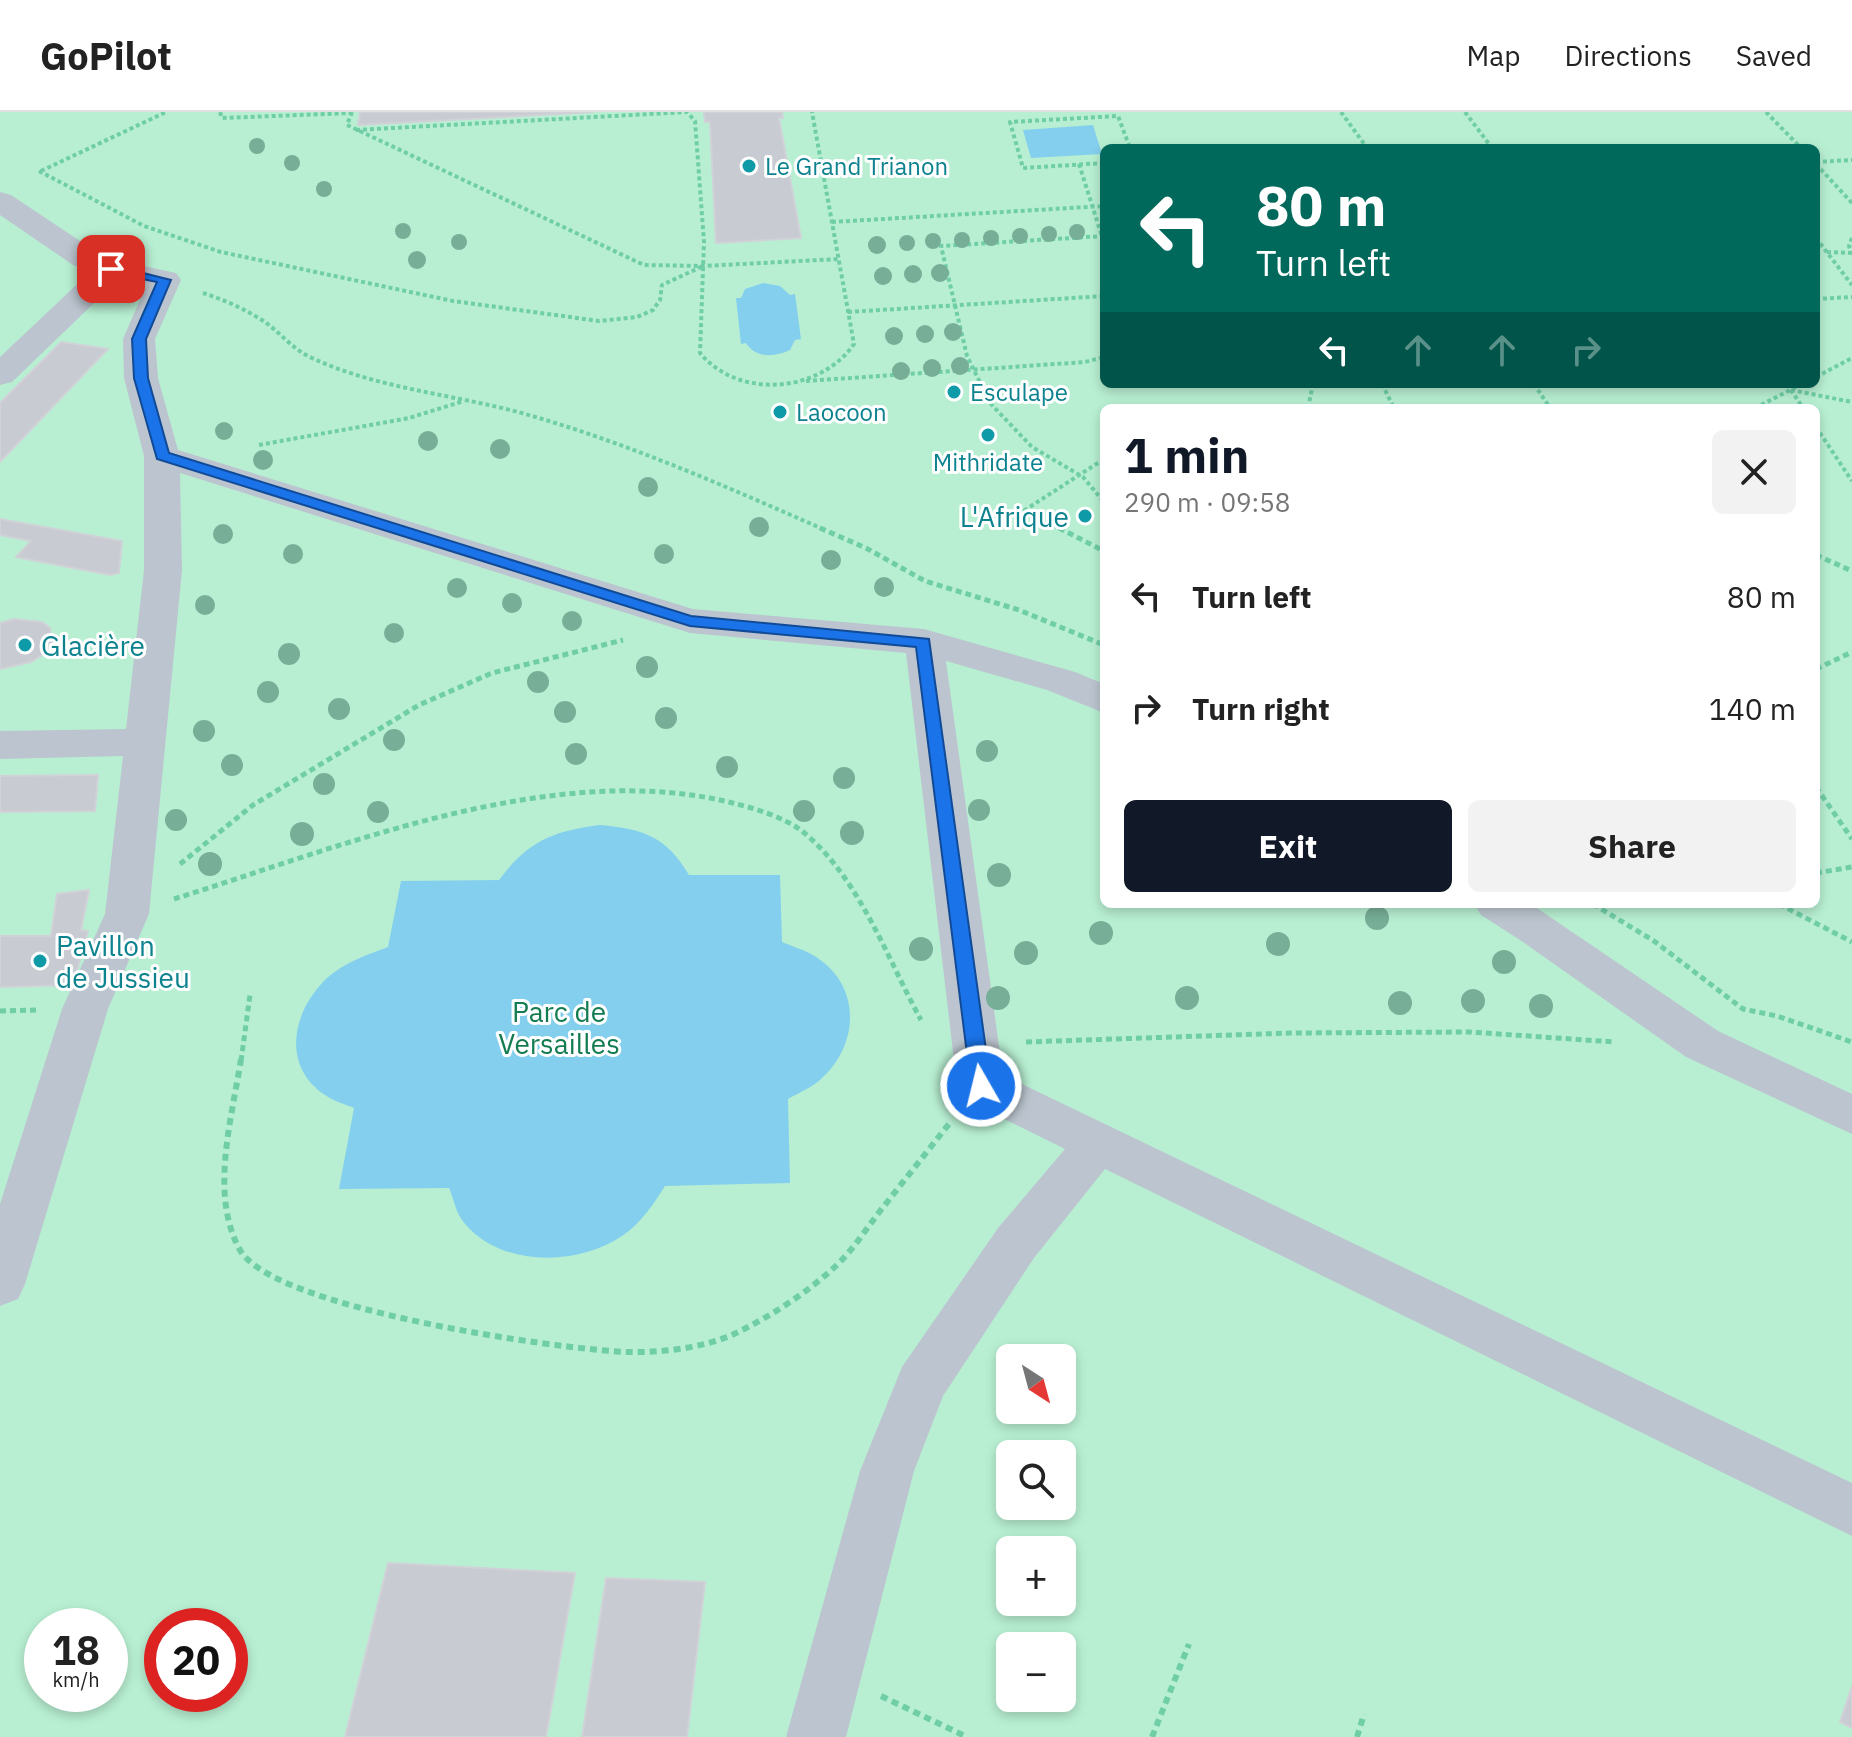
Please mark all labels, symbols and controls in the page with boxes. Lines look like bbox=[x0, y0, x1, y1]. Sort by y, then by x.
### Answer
text: GoPilot bbox=[40, 31, 172, 80]
text: Map bbox=[1466, 37, 1520, 74]
text: Directions bbox=[1564, 37, 1692, 74]
text: Saved bbox=[1736, 37, 1812, 74]
place label: Le Grand Trianon bbox=[765, 150, 948, 182]
marker: Le Grand Trianon bbox=[740, 157, 758, 175]
text: 80 m bbox=[1256, 169, 1386, 241]
icon: left bbox=[1124, 176, 1228, 280]
pin bbox=[77, 235, 145, 303]
text: Turn left bbox=[1256, 239, 1391, 286]
icon: arrive bbox=[89, 247, 133, 291]
icon: left bbox=[1312, 328, 1356, 372]
icon: ahead bbox=[1396, 328, 1440, 372]
icon: ahead bbox=[1480, 328, 1524, 372]
icon: right bbox=[1564, 328, 1608, 372]
place label: Esculape bbox=[970, 376, 1068, 408]
marker: Esculape bbox=[945, 383, 963, 401]
place label: Laocoon bbox=[796, 396, 887, 428]
marker: Laocoon bbox=[771, 403, 789, 421]
text: 1 min bbox=[1124, 424, 1249, 486]
marker: Mithridate bbox=[979, 426, 997, 444]
button: close bbox=[1712, 430, 1796, 514]
place label: Mithridate bbox=[933, 446, 1043, 478]
text: 290 m · 09:58 bbox=[1124, 485, 1290, 519]
place label: L'Afrique bbox=[960, 498, 1069, 535]
marker: L'Afrique bbox=[1076, 507, 1094, 525]
icon: left bbox=[1124, 574, 1168, 618]
text: Turn left bbox=[1192, 577, 1311, 616]
text: 80 m bbox=[1727, 577, 1796, 616]
place label: Glacière bbox=[41, 627, 145, 664]
marker: Glacière bbox=[16, 636, 34, 654]
icon: right bbox=[1124, 686, 1168, 730]
text: Turn right bbox=[1192, 689, 1330, 728]
text: 140 m bbox=[1709, 689, 1796, 728]
button: Exit bbox=[1124, 800, 1452, 892]
button: Share bbox=[1468, 800, 1796, 892]
place label: Pavillon de Jussieu bbox=[56, 927, 190, 996]
marker: Pavillon de Jussieu bbox=[31, 952, 49, 970]
park label: Parc de Versailles bbox=[498, 993, 620, 1062]
position arrow bbox=[939, 1044, 1023, 1128]
north arrow bbox=[996, 1344, 1076, 1424]
map controls bbox=[996, 1344, 1076, 1712]
button: search bbox=[996, 1440, 1076, 1520]
button: + bbox=[996, 1536, 1076, 1616]
speed limit sign: 20 bbox=[144, 1608, 248, 1712]
text: 18 bbox=[52, 1624, 100, 1676]
button: − bbox=[996, 1632, 1076, 1712]
text: km/h bbox=[52, 1666, 100, 1693]

